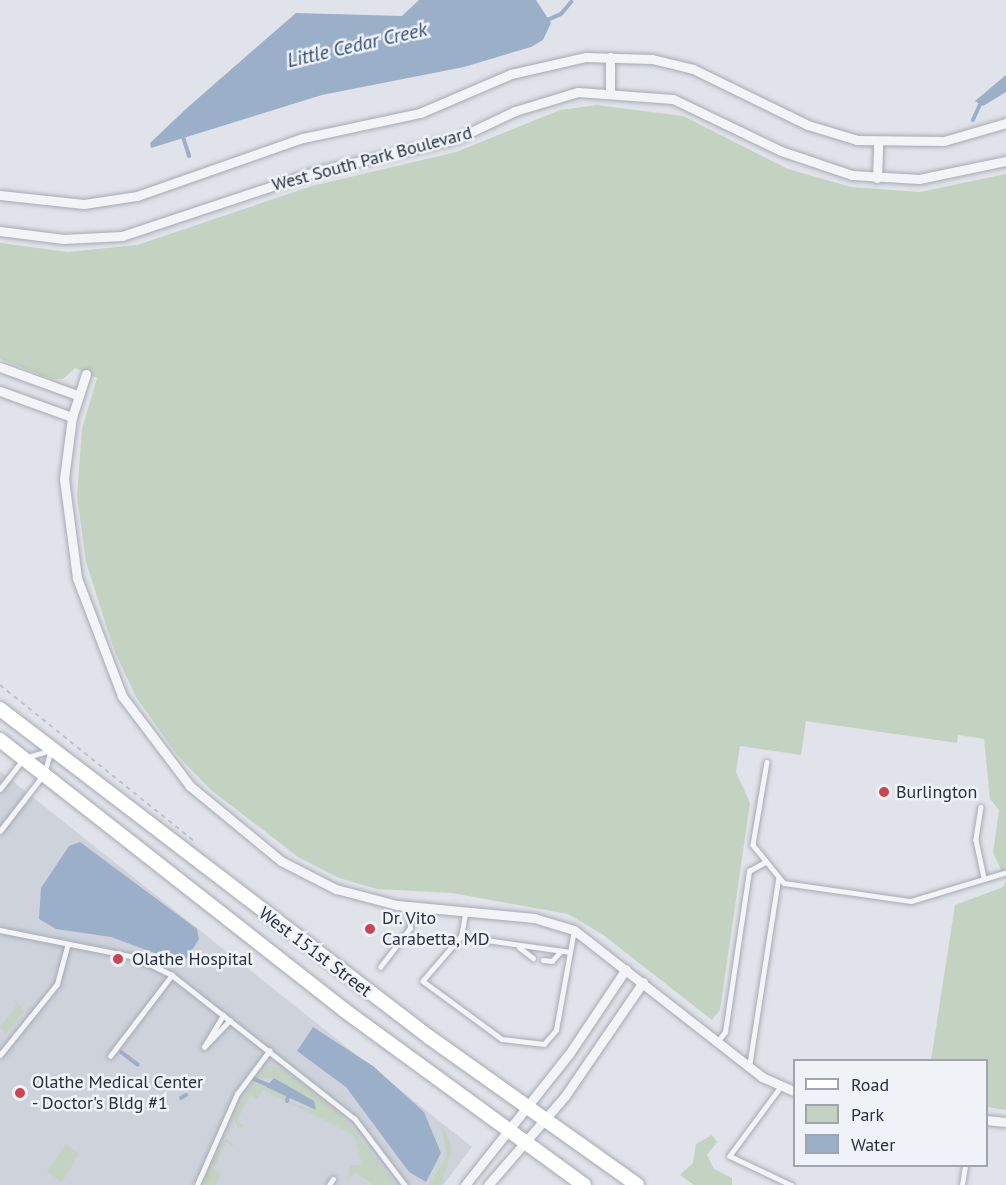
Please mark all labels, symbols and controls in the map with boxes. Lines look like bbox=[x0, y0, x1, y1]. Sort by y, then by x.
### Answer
water label: Little Cedar Creek bbox=[285, 17, 429, 73]
street label: West South Park Boulevard bbox=[269, 122, 475, 196]
place label: Burlington bbox=[896, 781, 977, 803]
marker: Burlington bbox=[877, 785, 891, 799]
street label: West 151st Street bbox=[254, 903, 376, 1001]
place label: Dr. Vito Carabetta, MD bbox=[382, 908, 491, 950]
marker: Dr. Vito Carabetta, MD bbox=[363, 922, 377, 936]
place label: Olathe Hospital bbox=[132, 948, 253, 970]
marker: Olathe Hospital bbox=[109, 950, 127, 968]
legend bbox=[793, 1059, 988, 1167]
place label: Olathe Medical Center - Doctor's Bldg #1 bbox=[32, 1072, 203, 1114]
text: Road bbox=[851, 1073, 889, 1096]
marker: Olathe Medical Center - Doctor's Bldg #1 bbox=[13, 1086, 27, 1100]
text: Park bbox=[851, 1103, 884, 1126]
text: Water bbox=[851, 1133, 895, 1156]

